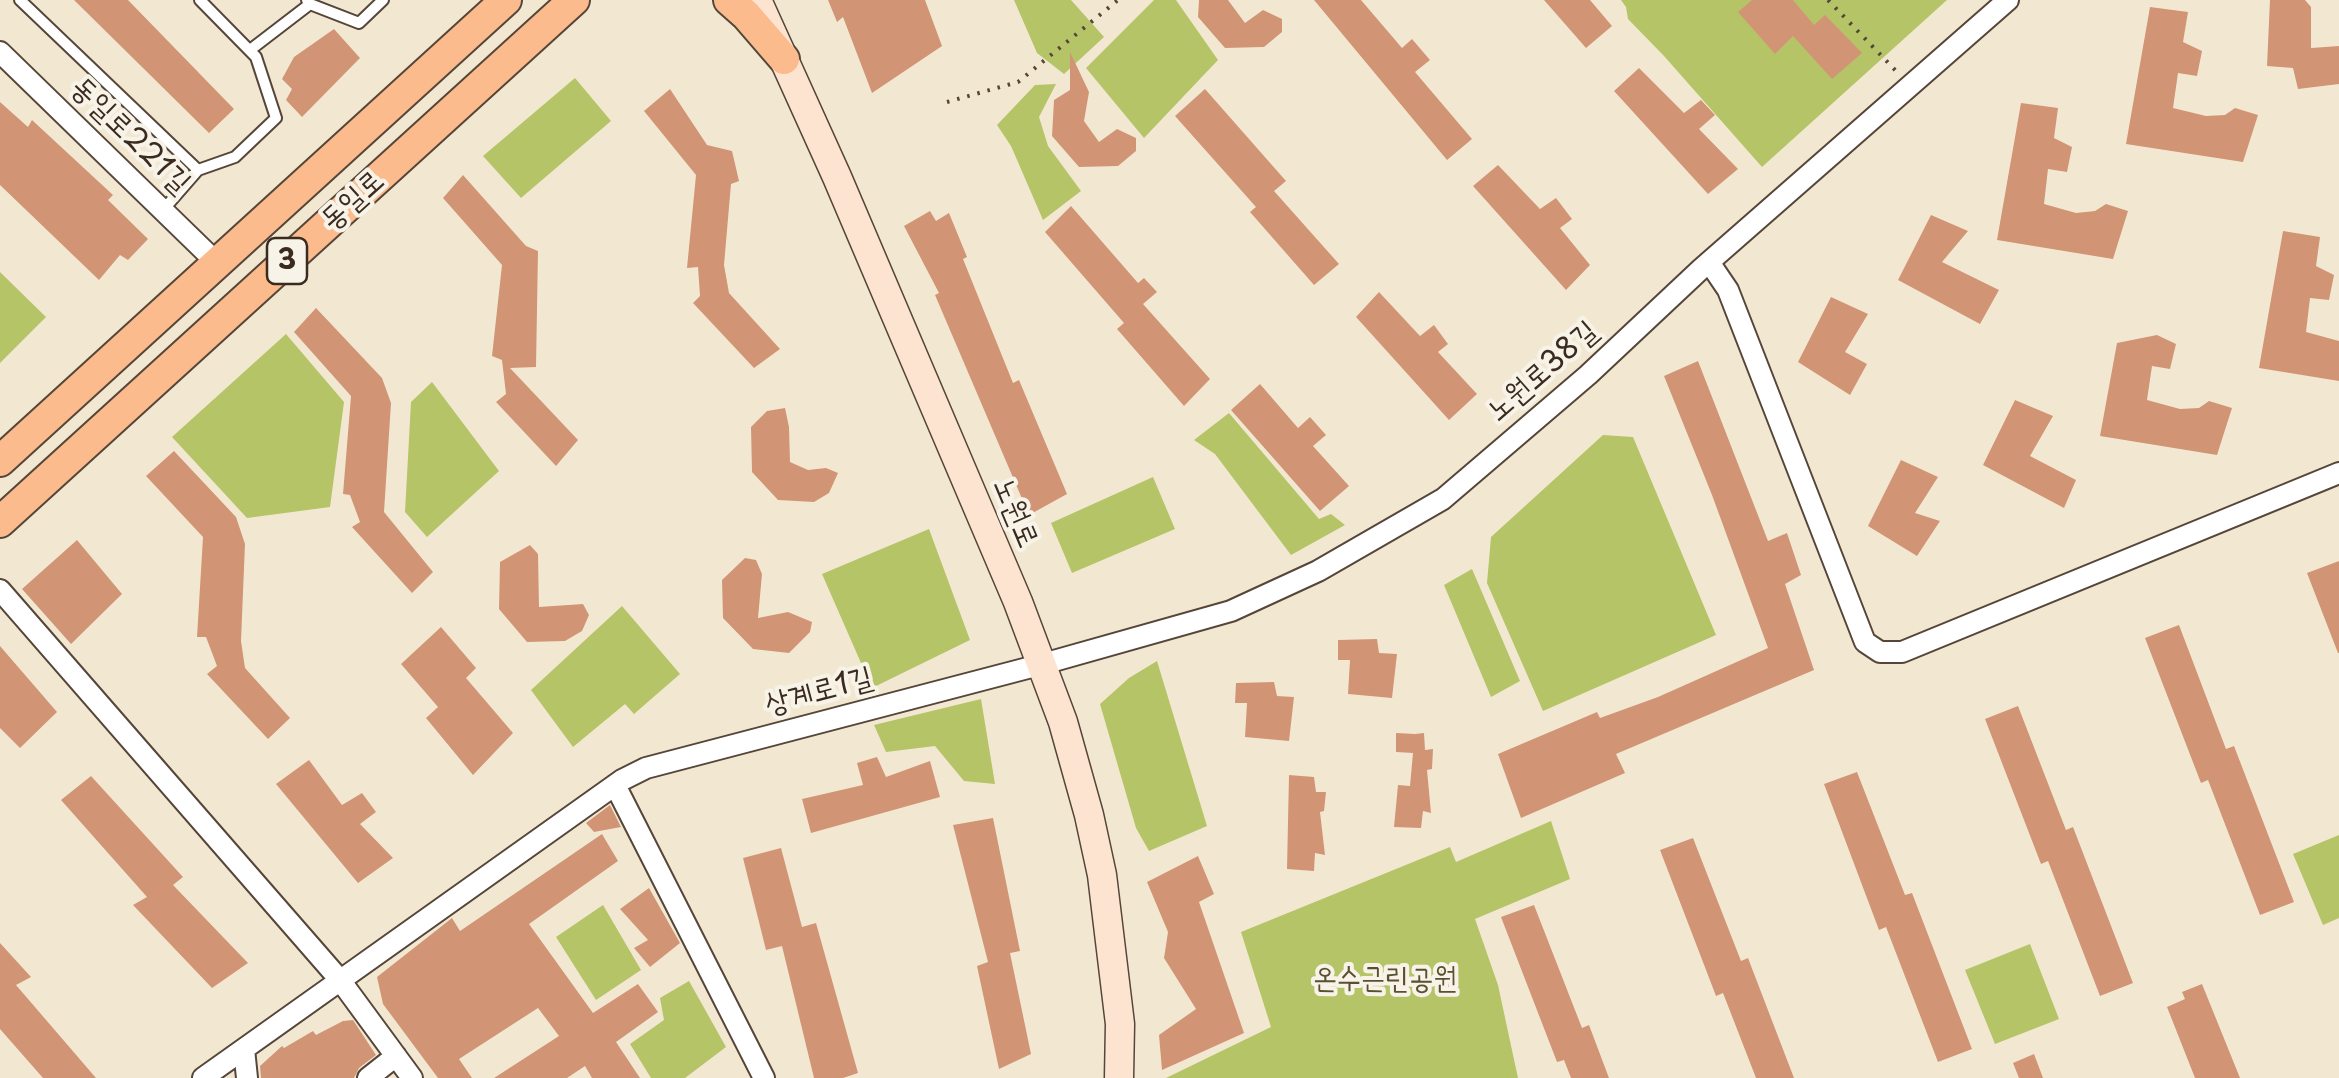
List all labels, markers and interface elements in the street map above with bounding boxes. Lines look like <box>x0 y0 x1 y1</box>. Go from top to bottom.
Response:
street label: 동일로221길 <box>63 70 197 202</box>
street label: 동일로 <box>314 163 392 239</box>
road number: 3 <box>267 238 307 284</box>
street label: 노원로38길 <box>1480 314 1606 430</box>
street label: 노원로 <box>984 473 1046 553</box>
street label: 상계로1길 <box>761 660 877 724</box>
park label: 온수근린공원 <box>1313 962 1457 998</box>

